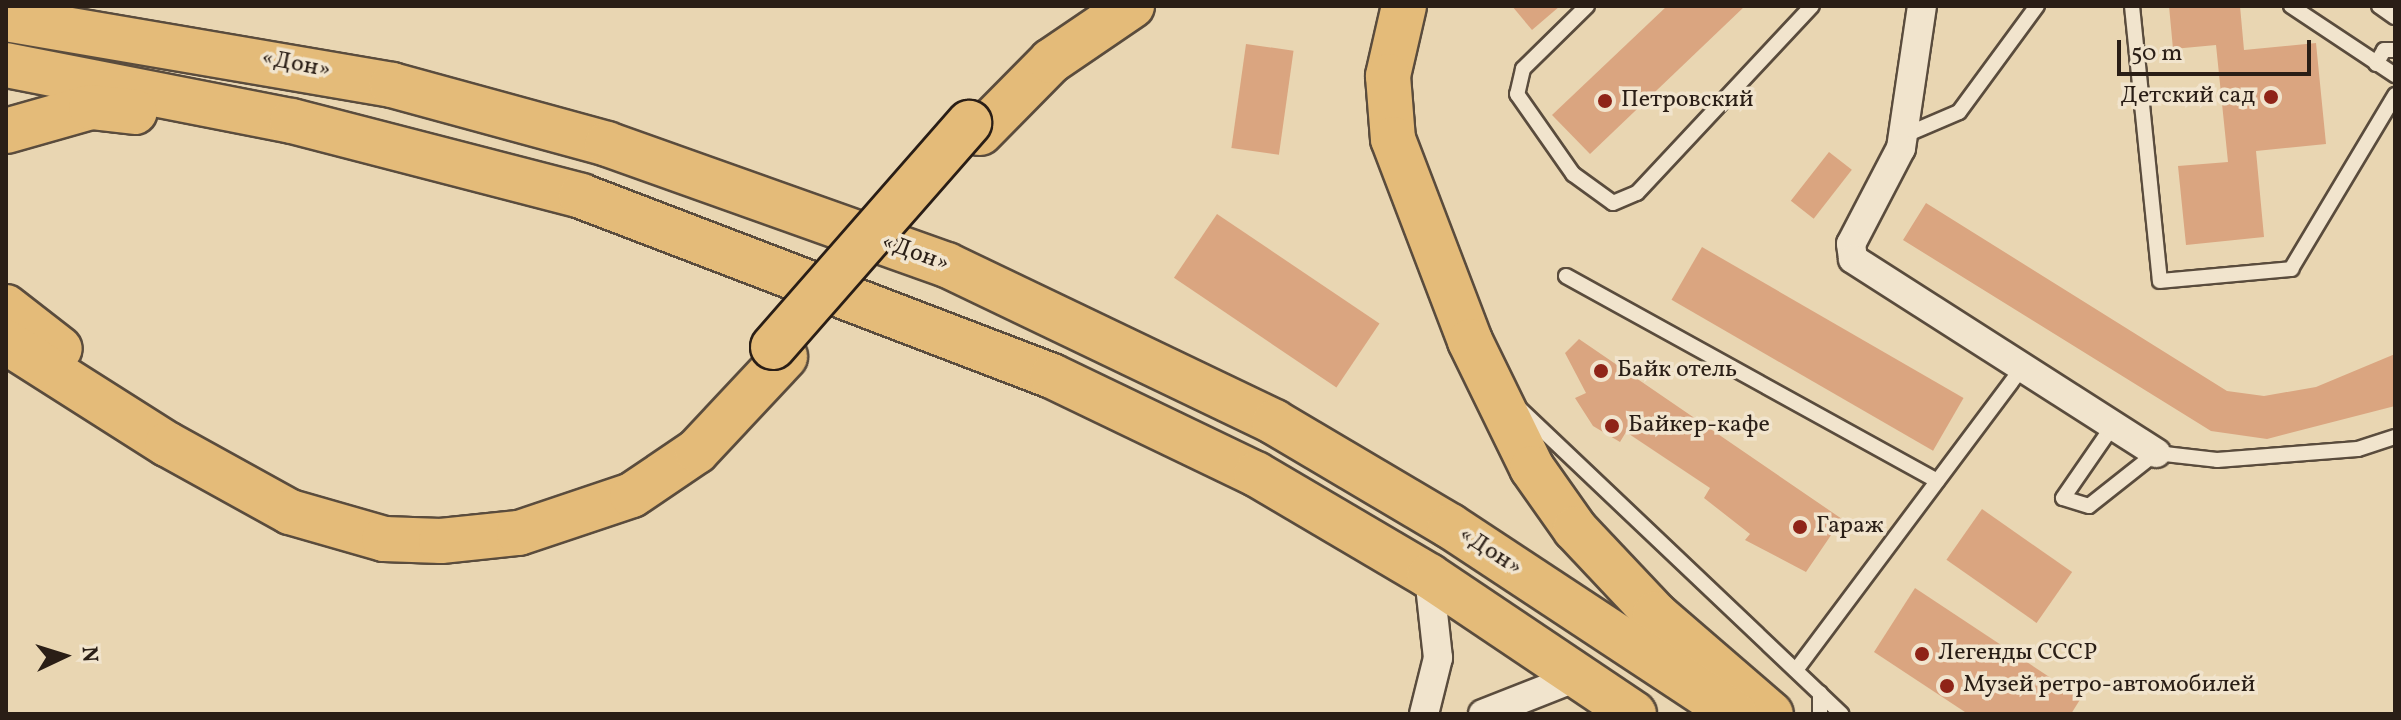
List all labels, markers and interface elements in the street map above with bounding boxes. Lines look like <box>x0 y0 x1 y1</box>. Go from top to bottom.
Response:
scale bar <box>2121 24 2315 74</box>
text: 50 m <box>2131 37 2183 71</box>
street label: «Дон» <box>259 44 333 86</box>
place label: Детский сад <box>2121 83 2255 111</box>
place label: Петровский <box>1621 87 1754 115</box>
marker: Детский сад <box>2262 88 2280 106</box>
marker: Петровский <box>1596 92 1614 110</box>
street label: «Дон» <box>877 229 953 279</box>
place label: Байк отель <box>1617 357 1737 385</box>
marker: Байк отель <box>1592 362 1610 380</box>
place label: Байкер-кафе <box>1628 412 1770 440</box>
marker: Байкер-кафе <box>1603 417 1621 435</box>
place label: Гараж <box>1816 513 1884 541</box>
marker: Гараж <box>1791 518 1809 536</box>
street label: «Дон» <box>1453 521 1527 583</box>
north arrow <box>24 616 104 696</box>
place label: Легенды СССР <box>1938 640 2097 668</box>
text: N <box>72 645 104 663</box>
marker: Легенды СССР <box>1913 645 1931 663</box>
place label: Музей ретро-автомобилей <box>1963 672 2255 700</box>
marker: Музей ретро-автомобилей <box>1938 677 1956 695</box>

